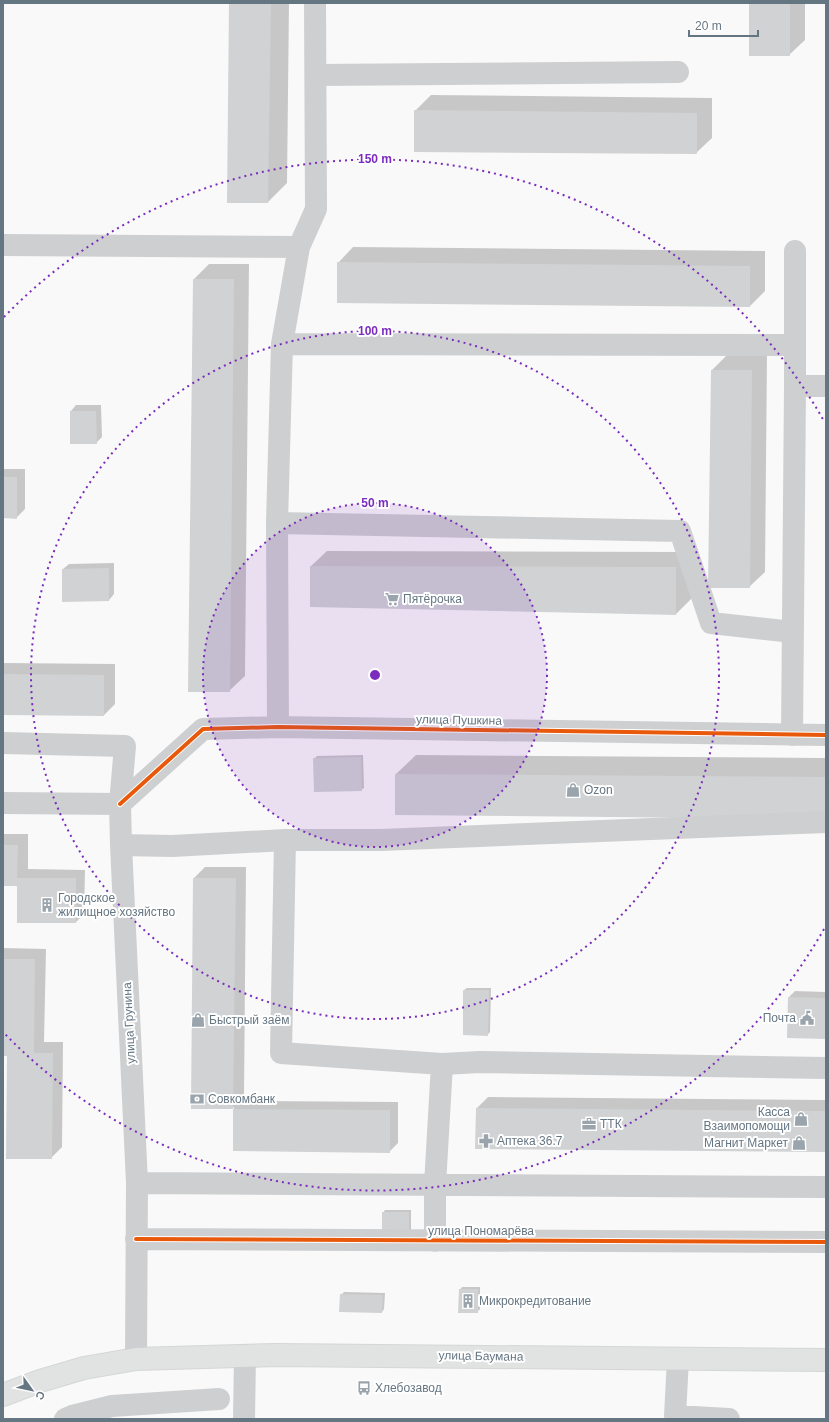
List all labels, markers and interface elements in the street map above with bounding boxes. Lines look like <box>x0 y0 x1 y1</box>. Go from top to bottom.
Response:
scale bar <box>689 12 758 38</box>
text: 20 m <box>695 19 722 33</box>
text: 150 m <box>358 152 392 166</box>
text: 100 m <box>358 324 392 338</box>
text: 50 m <box>361 496 389 510</box>
supermarket icon: Пятёрочка <box>384 591 400 607</box>
place label: Пятёрочка <box>403 592 462 606</box>
centre of rings <box>368 668 382 682</box>
street label: улица Пушкина <box>416 712 502 728</box>
shop icon: Ozon <box>565 782 581 798</box>
place label: Ozon <box>584 783 613 797</box>
place label: Городское жилищное хозяйство <box>58 891 175 919</box>
building icon: Городское жилищное хозяйство <box>39 897 55 913</box>
street label: улица Грунина <box>120 982 138 1064</box>
public building icon: Почта <box>799 1010 815 1026</box>
place label: Почта <box>763 1011 796 1025</box>
shop icon: Быстрый заём <box>190 1012 206 1028</box>
place label: Быстрый заём <box>209 1013 289 1027</box>
bank icon: Совкомбанк <box>189 1091 205 1107</box>
place label: Совкомбанк <box>208 1092 276 1106</box>
place label: Касса Взаимопомощи <box>704 1105 790 1133</box>
shop icon: Касса Взаимопомощи <box>793 1111 809 1127</box>
office icon: ТТК <box>581 1116 597 1132</box>
place label: ТТК <box>600 1117 622 1131</box>
pharmacy icon: Аптека 36.7 <box>478 1133 494 1149</box>
place label: Аптека 36.7 <box>497 1134 563 1148</box>
shop icon: Магнит Маркет <box>791 1135 807 1151</box>
place label: Магнит Маркет <box>704 1136 788 1150</box>
street label: улица Пономарёва <box>428 1224 534 1238</box>
building icon: Микрокредитование <box>460 1293 476 1309</box>
place label: Микрокредитование <box>479 1294 592 1308</box>
street label: улица Баумана <box>438 1348 524 1364</box>
north arrow <box>12 1370 52 1410</box>
bus stop icon: Хлебозавод <box>356 1380 372 1396</box>
place label: Хлебозавод <box>375 1381 442 1395</box>
text: С <box>33 1389 48 1402</box>

